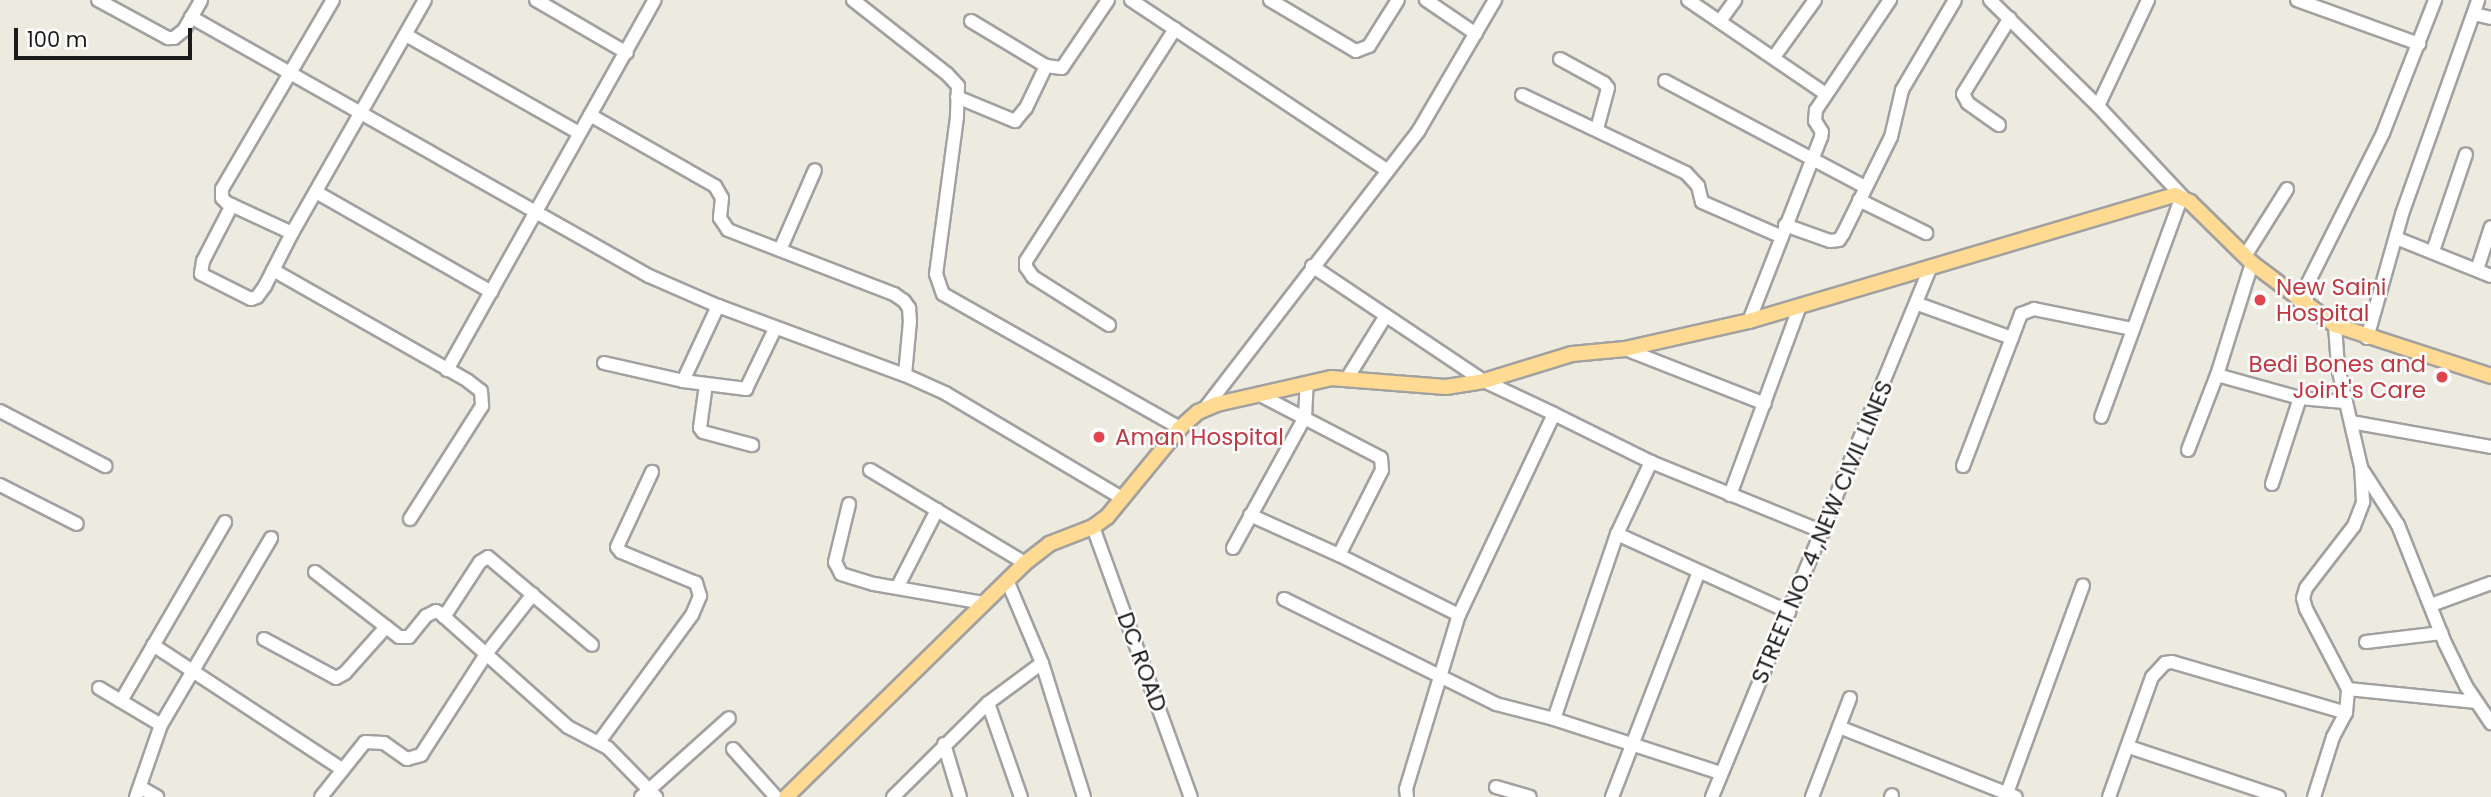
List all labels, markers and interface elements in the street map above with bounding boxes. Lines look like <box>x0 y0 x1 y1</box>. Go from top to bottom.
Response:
scale bar <box>18 14 196 58</box>
text: 100 m <box>27 25 87 54</box>
place label: New Saini Hospital <box>2276 273 2387 327</box>
marker: New Saini Hospital <box>2250 290 2270 310</box>
place label: Bedi Bones and Joint's Care <box>2249 350 2426 404</box>
marker: Bedi Bones and Joint's Care <box>2432 367 2452 387</box>
street label: STREET NO. 4 ,NEW CIVIL LINES <box>1745 376 1899 688</box>
place label: Aman Hospital <box>1115 423 1284 451</box>
marker: Aman Hospital <box>1089 427 1109 447</box>
street label: DC ROAD <box>1111 608 1173 716</box>

